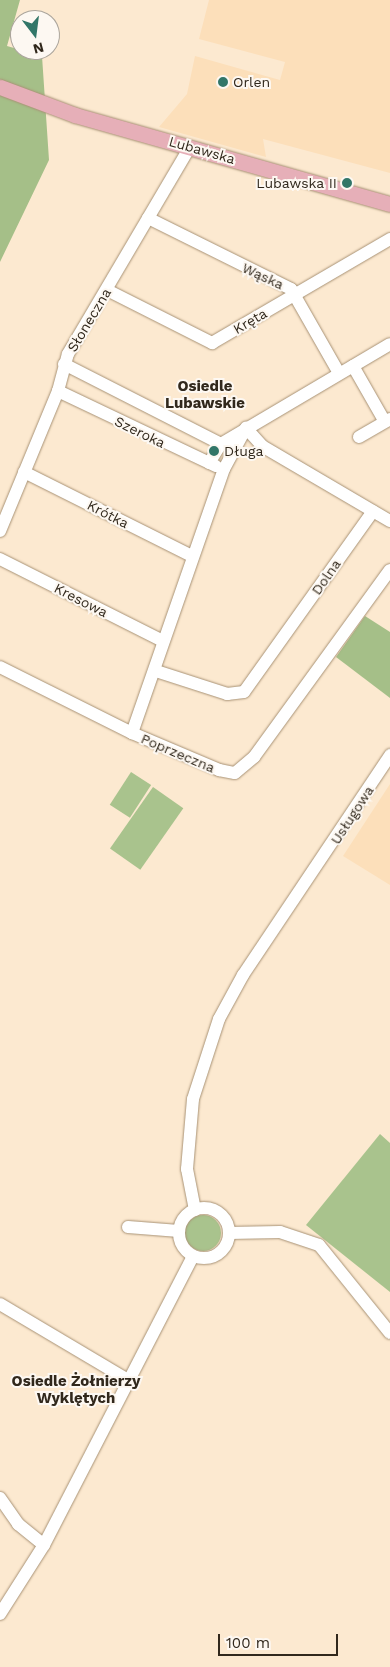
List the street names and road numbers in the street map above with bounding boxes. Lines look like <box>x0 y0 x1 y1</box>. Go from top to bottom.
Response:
street label: Lubawska <box>167 133 237 167</box>
street label: Wąska <box>240 259 286 293</box>
street label: Słoneczna <box>63 285 115 355</box>
street label: Kręta <box>230 305 270 337</box>
street label: Szeroka <box>112 413 168 451</box>
street label: Krótka <box>84 496 132 532</box>
street label: Dolna <box>308 556 344 598</box>
street label: Kresowa <box>51 579 111 621</box>
street label: Poprzeczna <box>139 730 217 776</box>
street label: Usługowa <box>327 783 377 847</box>

